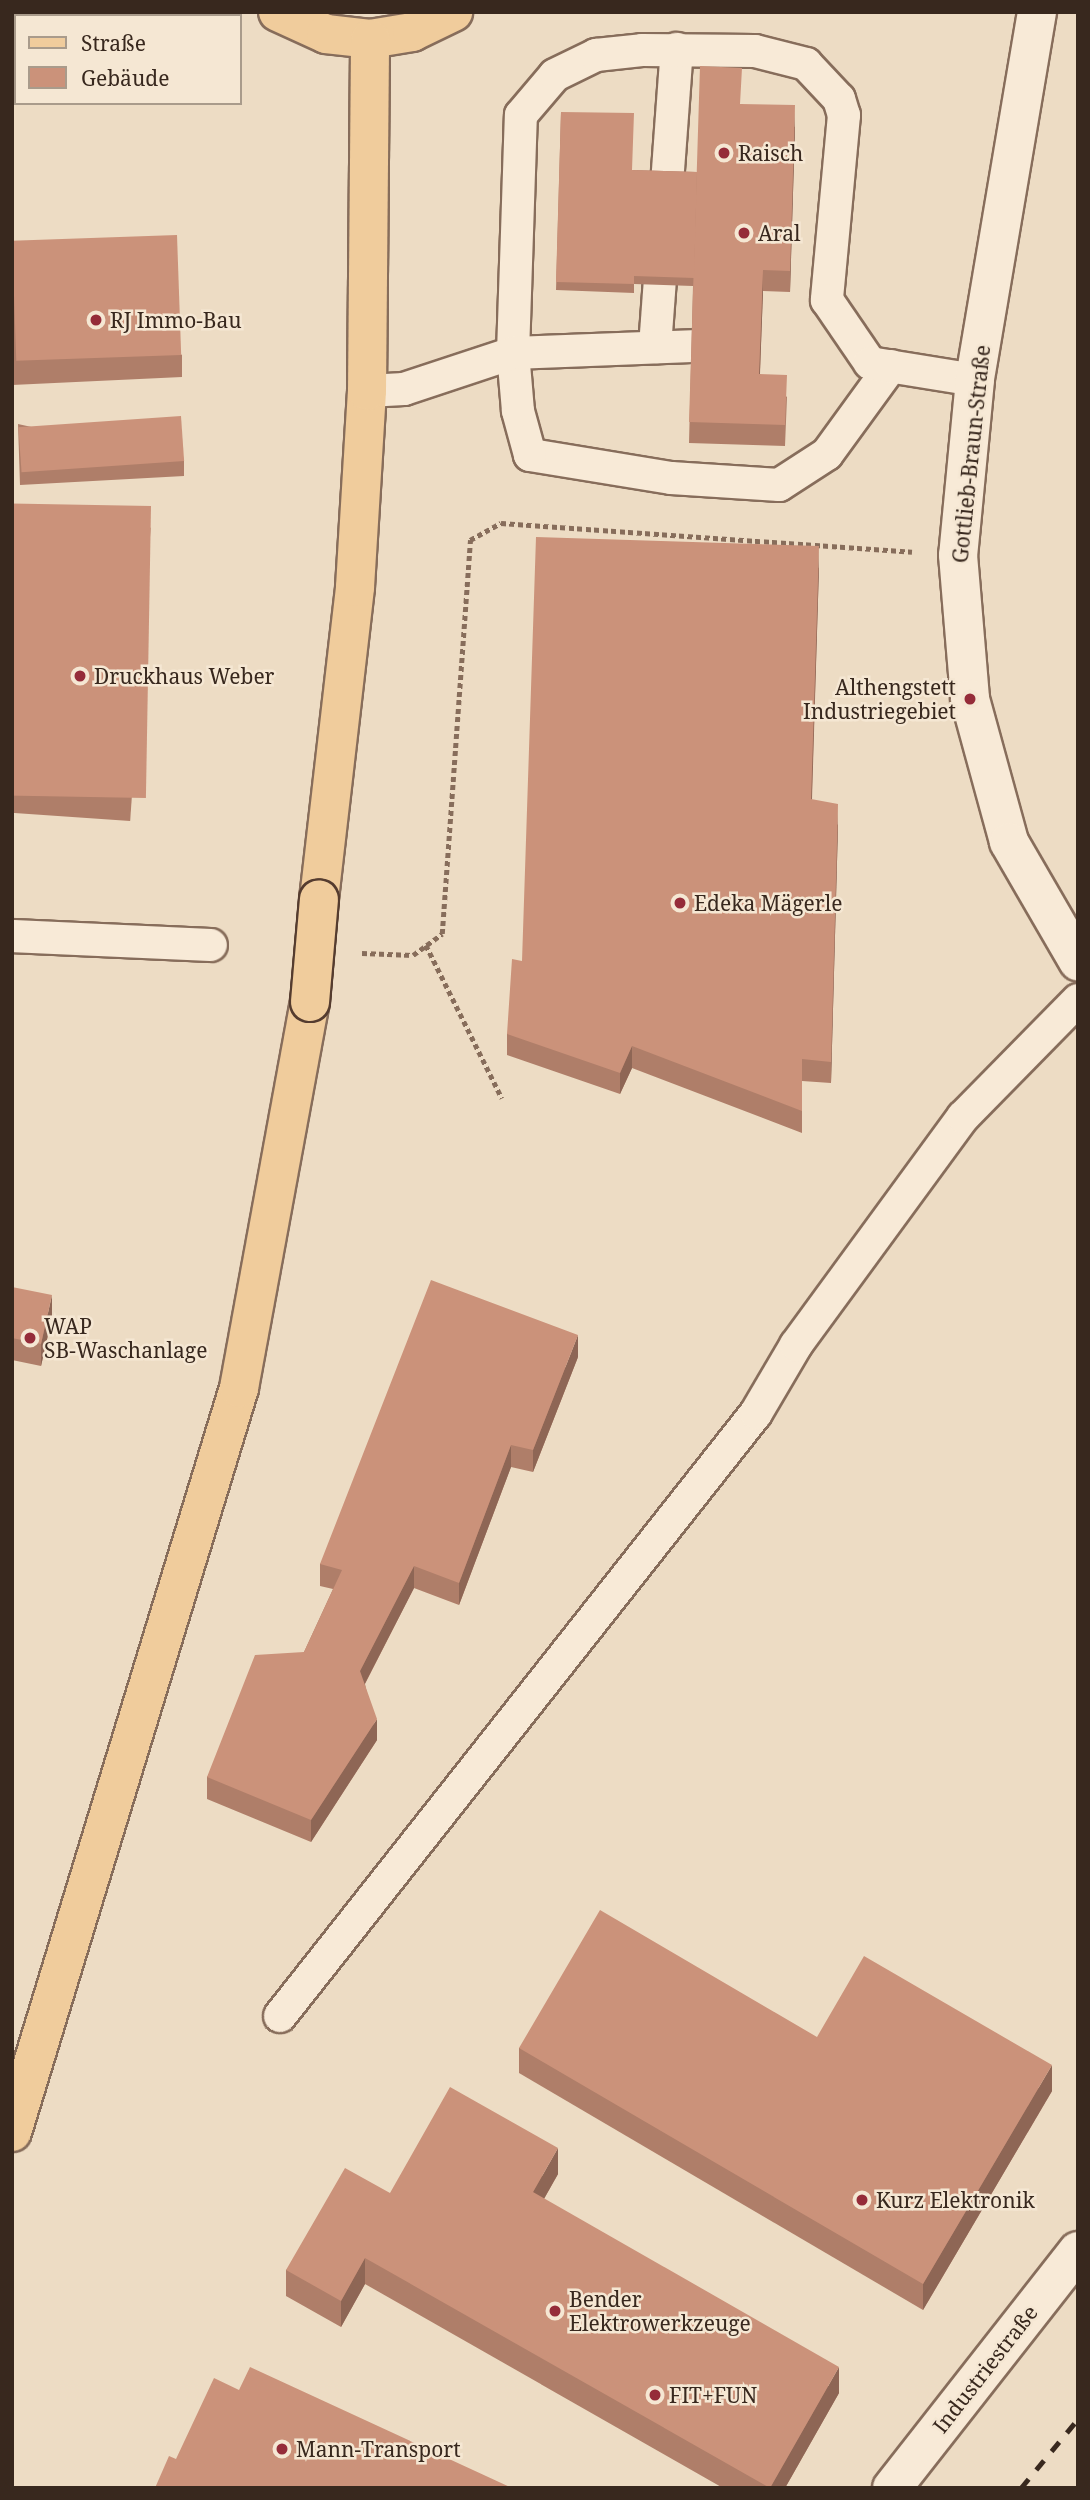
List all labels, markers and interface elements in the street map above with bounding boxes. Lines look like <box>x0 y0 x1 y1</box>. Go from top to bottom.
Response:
legend <box>14 14 242 105</box>
text: Straße <box>81 29 146 57</box>
text: Gebäude <box>81 64 169 92</box>
place label: Raisch <box>738 140 803 166</box>
marker: Raisch <box>716 145 732 161</box>
place label: Aral <box>758 220 801 246</box>
marker: Aral <box>736 225 752 241</box>
place label: RJ Immo-Bau <box>110 307 242 333</box>
marker: RJ Immo-Bau <box>88 312 104 328</box>
street label: Gottlieb-Braun-Straße <box>947 344 995 564</box>
place label: Druckhaus Weber <box>94 663 275 689</box>
marker: Druckhaus Weber <box>72 668 88 684</box>
place label: Althengstett Industriegebiet <box>803 674 956 724</box>
marker: Althengstett Industriegebiet <box>962 691 978 707</box>
place label: Edeka Mägerle <box>694 890 842 916</box>
marker: Edeka Mägerle <box>672 895 688 911</box>
place label: WAP SB-Waschanlage <box>44 1313 207 1363</box>
marker: WAP SB-Waschanlage <box>22 1330 38 1346</box>
place label: Kurz Elektronik <box>876 2187 1035 2213</box>
marker: Kurz Elektronik <box>854 2192 870 2208</box>
place label: Bender Elektrowerkzeuge <box>569 2286 751 2336</box>
street label: Industriestraße <box>927 2300 1043 2438</box>
marker: Bender Elektrowerkzeuge <box>547 2303 563 2319</box>
place label: FIT+FUN <box>669 2382 757 2408</box>
marker: FIT+FUN <box>647 2387 663 2403</box>
place label: Mann-Transport <box>296 2436 461 2462</box>
marker: Mann-Transport <box>274 2441 290 2457</box>

